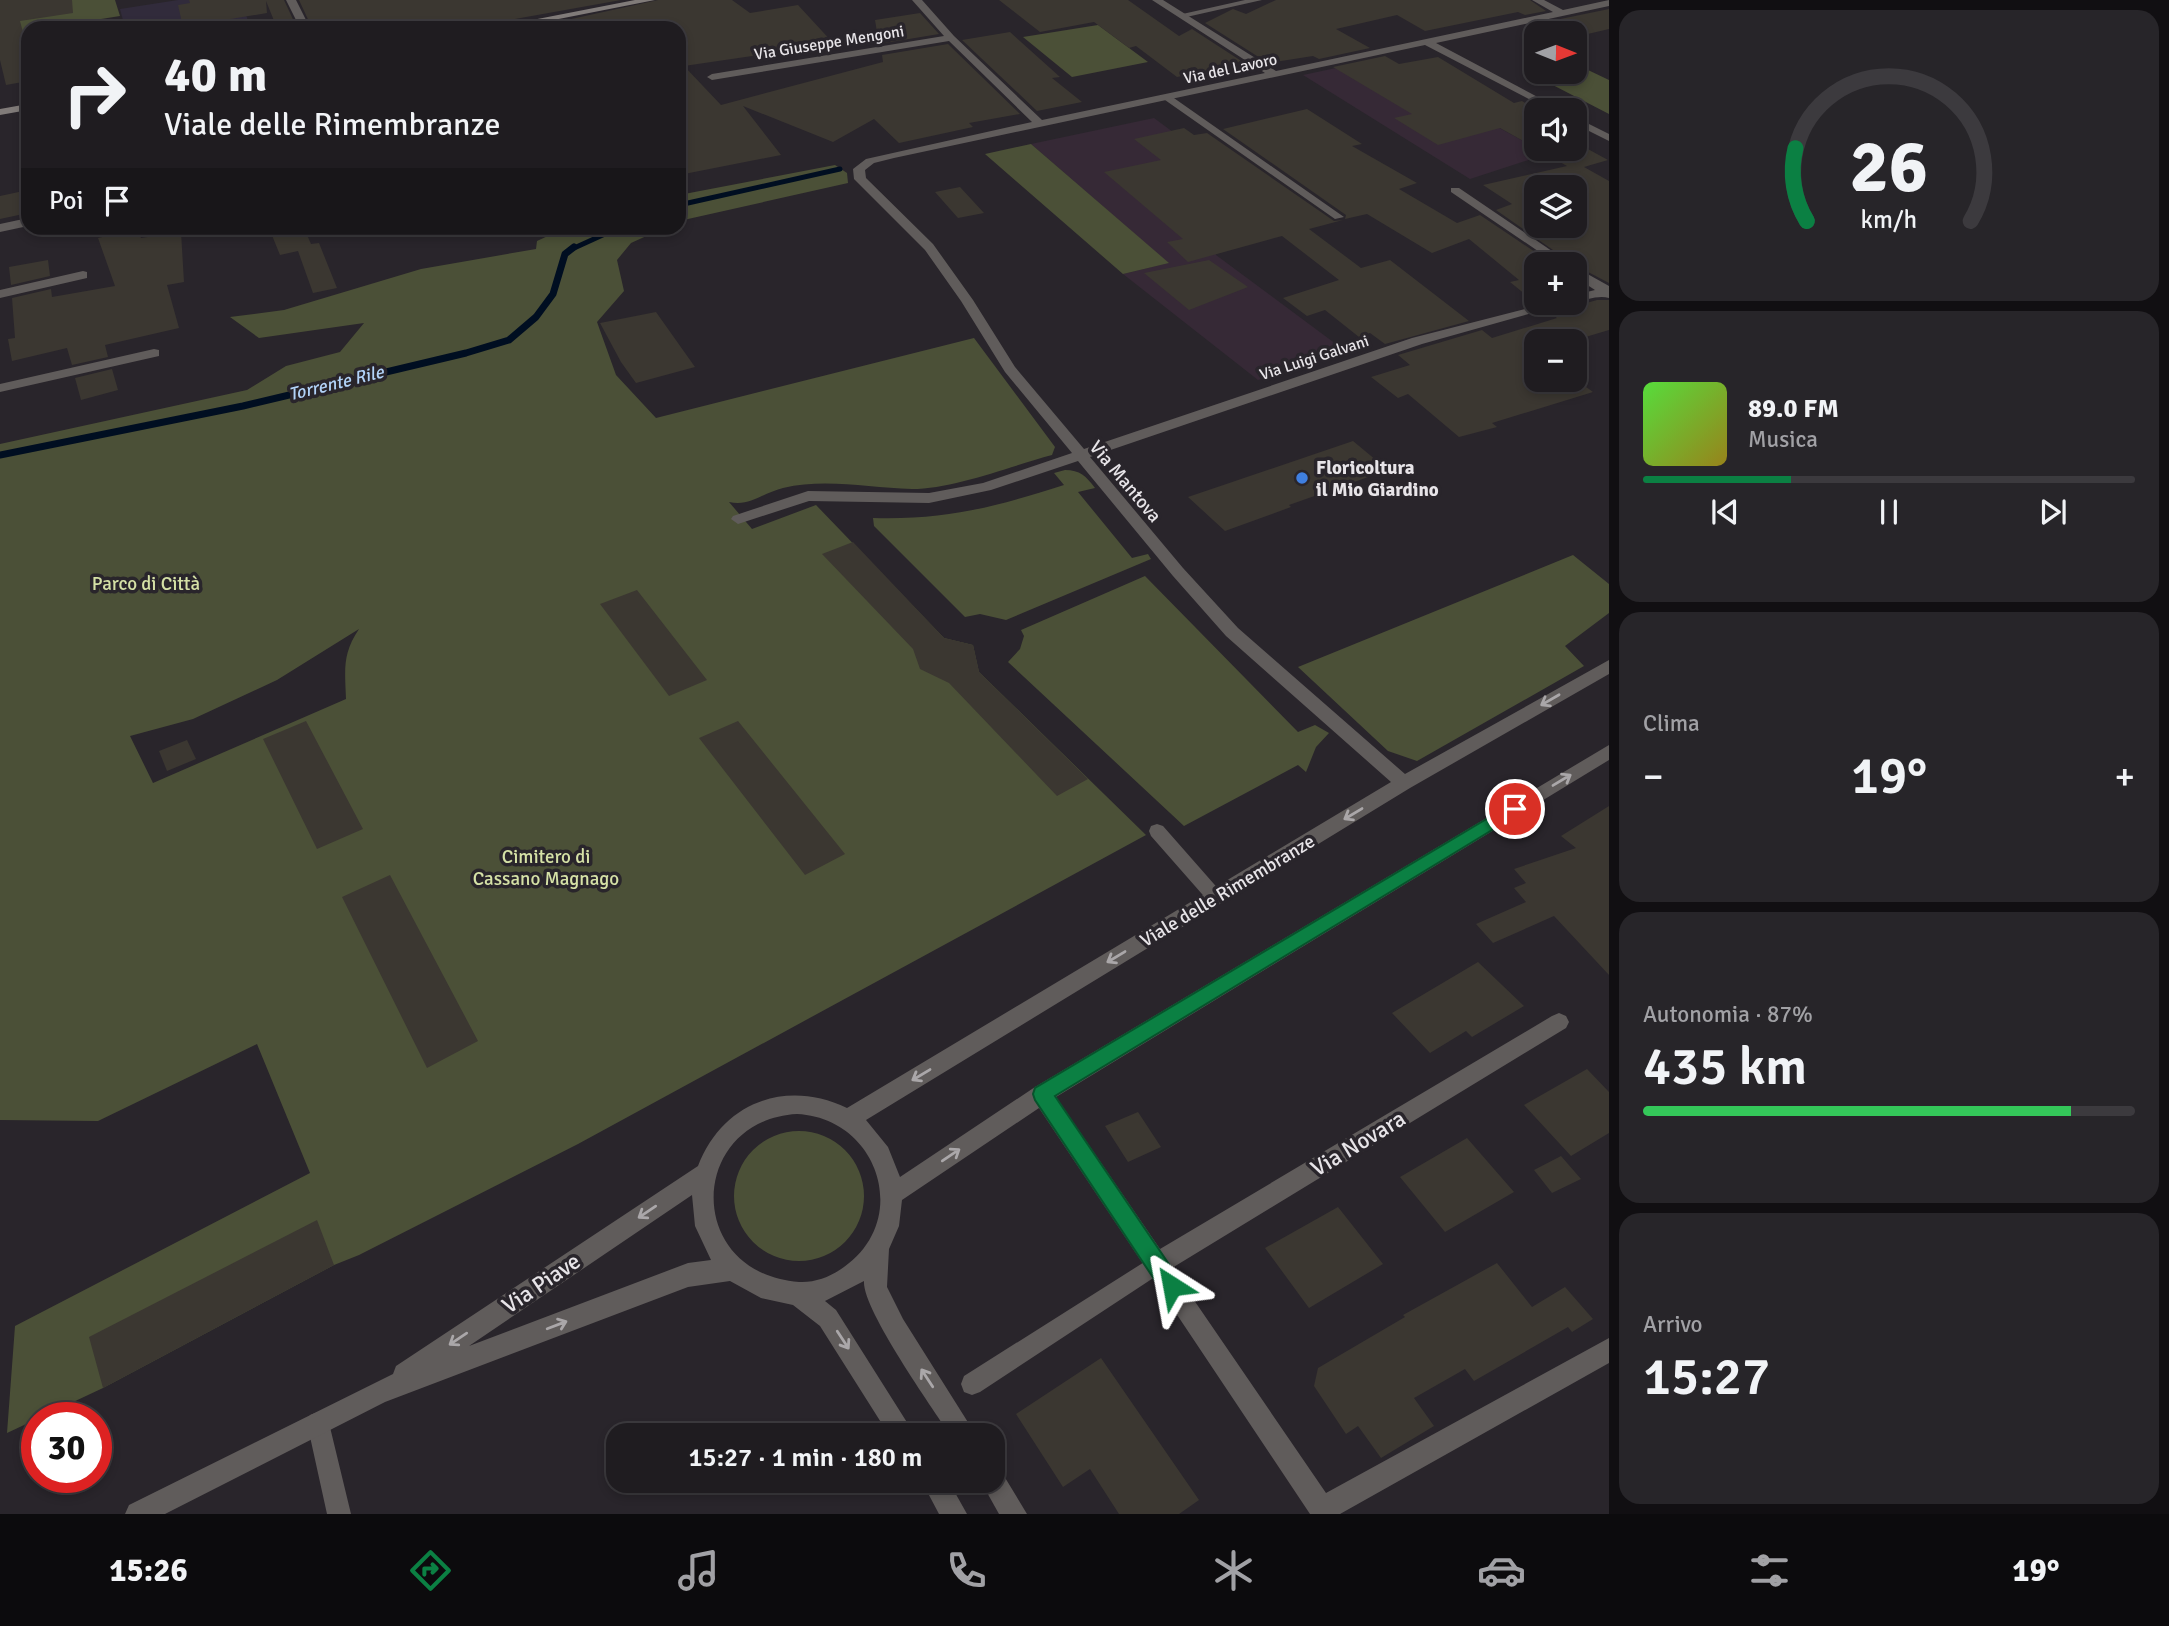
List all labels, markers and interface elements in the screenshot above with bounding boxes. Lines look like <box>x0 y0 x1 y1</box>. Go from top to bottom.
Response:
street label: Via Giuseppe Mengoni <box>753 21 906 65</box>
north arrow <box>1524 21 1587 84</box>
map controls <box>1524 21 1587 392</box>
text: 40 m <box>164 45 267 105</box>
icon: right <box>49 49 140 140</box>
street label: Via del Lavoro <box>1182 49 1279 89</box>
button: sound <box>1524 98 1587 161</box>
text: Viale delle Rimembranze <box>164 105 500 144</box>
text: 26 <box>1850 124 1928 213</box>
button: layers <box>1524 175 1587 238</box>
icon: arrive <box>98 182 136 220</box>
text: Poi <box>49 185 84 217</box>
text: km/h <box>1861 204 1917 235</box>
button: + <box>1524 252 1587 315</box>
button: − <box>1524 329 1587 392</box>
street label: Via Luigi Galvani <box>1257 331 1372 385</box>
water label: Torrente Rile <box>286 360 387 405</box>
text: 89.0 FM <box>1748 393 1839 425</box>
text: Musica <box>1748 425 1818 454</box>
street label: Via Mantova <box>1084 436 1166 528</box>
place label: Floricoltura il Mio Giardino <box>1316 456 1439 502</box>
marker: Floricoltura il Mio Giardino <box>1294 470 1310 486</box>
icon: previous <box>1706 493 1744 531</box>
icon: pause <box>1870 493 1908 531</box>
icon: next <box>2034 493 2072 531</box>
park label: Parco di Città <box>92 572 200 596</box>
one-way arrow <box>1540 693 1560 707</box>
text: Clima <box>1643 709 1700 738</box>
text: 19° <box>1851 744 1927 808</box>
text: − <box>1643 753 1664 800</box>
text: + <box>2114 753 2135 800</box>
one-way arrow <box>1552 773 1572 787</box>
pin <box>1485 779 1545 839</box>
icon: arrive <box>1496 790 1534 828</box>
one-way arrow <box>1343 807 1363 821</box>
street label: Viale delle Rimembranze <box>1136 829 1319 953</box>
park label: Cimitero di Cassano Magnago <box>473 845 619 891</box>
one-way arrow <box>1107 950 1127 964</box>
text: Autonomia · 87% <box>1643 1000 1813 1029</box>
text: 435 km <box>1643 1035 1807 1099</box>
one-way arrow <box>912 1068 932 1082</box>
street label: Via Novara <box>1306 1104 1411 1183</box>
one-way arrow <box>941 1148 960 1162</box>
one-way arrow <box>638 1205 657 1219</box>
street label: Via Piave <box>497 1247 586 1320</box>
position arrow <box>1135 1249 1209 1323</box>
text: Arrivo <box>1643 1310 1703 1339</box>
one-way arrow <box>546 1317 568 1330</box>
one-way arrow <box>836 1330 850 1350</box>
one-way arrow <box>449 1332 469 1346</box>
text: 15:27 <box>1643 1345 1770 1409</box>
one-way arrow <box>920 1368 934 1388</box>
speed limit sign: 30 <box>21 1402 112 1493</box>
text: 15:27 · 1 min · 180 m <box>689 1442 922 1474</box>
icon: directions <box>406 1546 455 1595</box>
icon: music <box>674 1546 723 1595</box>
icon: phone <box>942 1546 991 1595</box>
icon: climate <box>1209 1546 1258 1595</box>
icon: car <box>1477 1546 1526 1595</box>
icon: filters <box>1745 1546 1794 1595</box>
text: 15:26 <box>109 1551 188 1590</box>
text: 19° <box>2012 1551 2060 1590</box>

